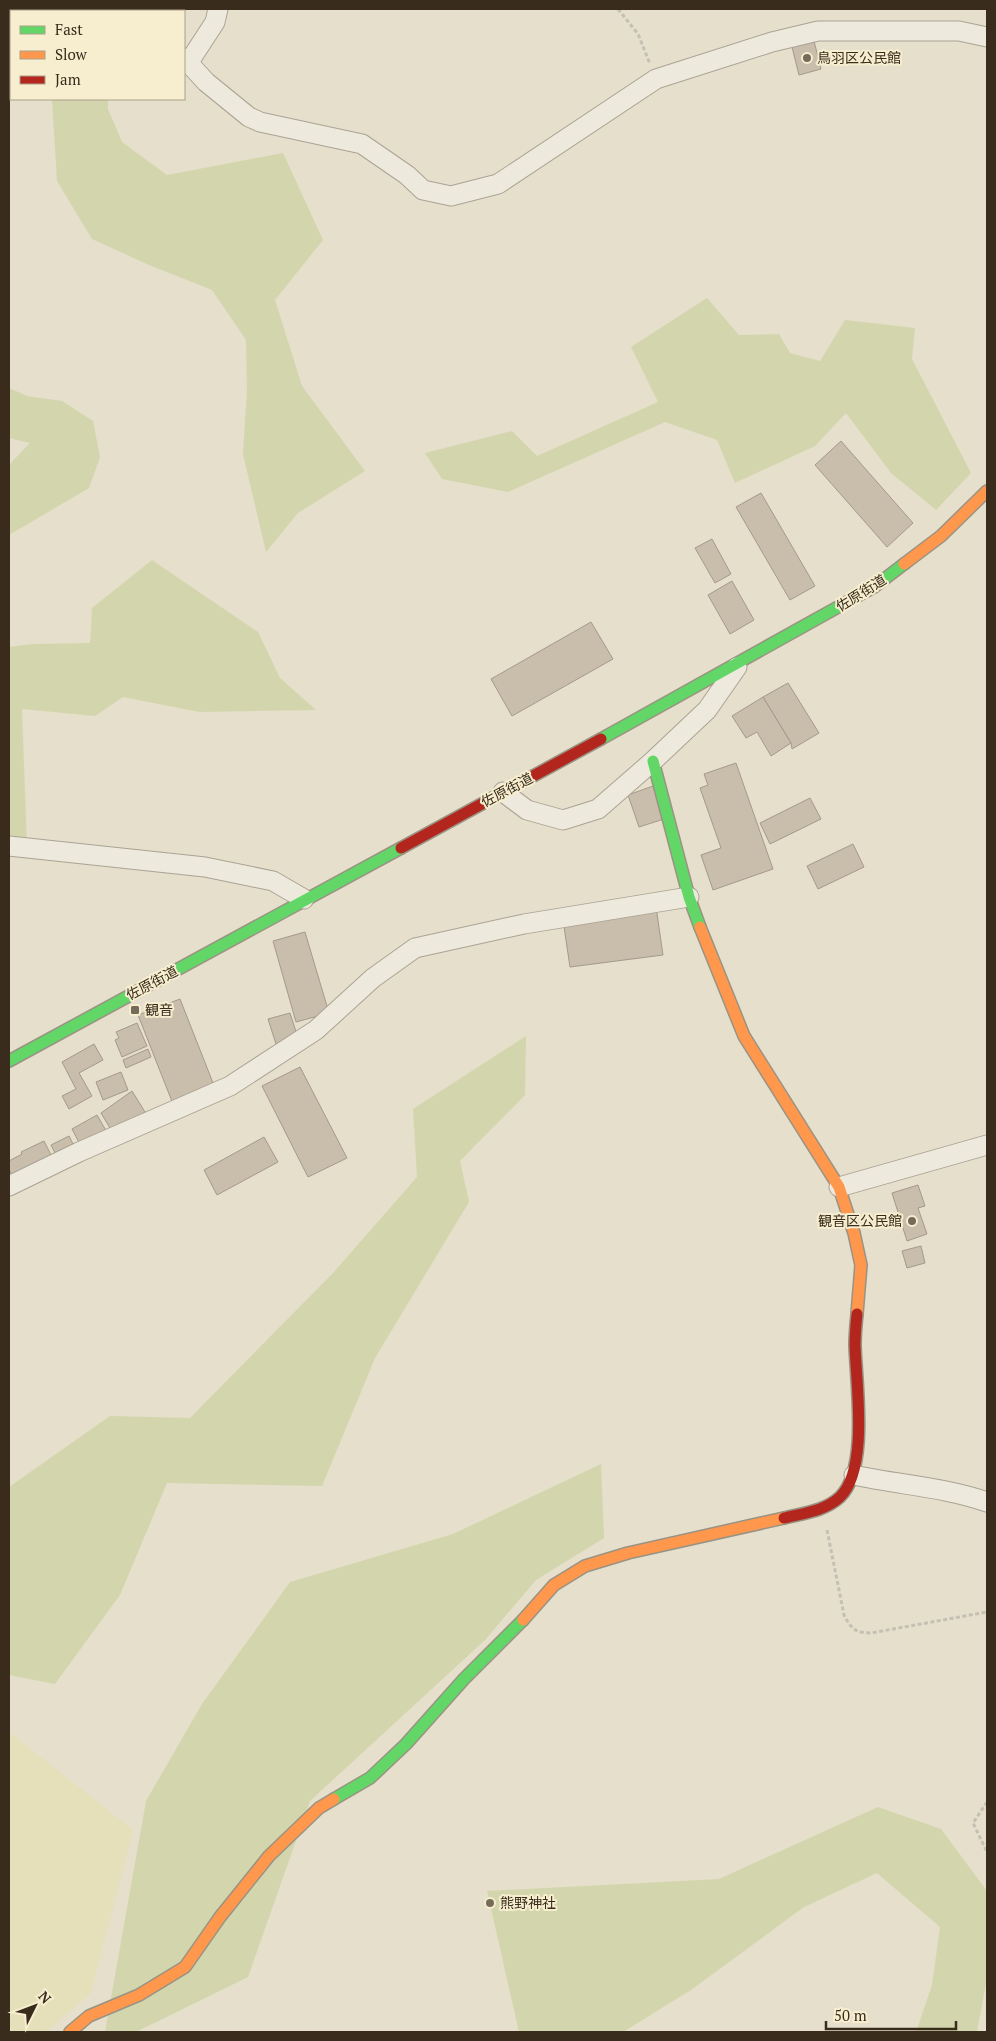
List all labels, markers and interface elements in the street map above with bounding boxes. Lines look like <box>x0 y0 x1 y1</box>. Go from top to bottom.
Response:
legend <box>10 10 185 100</box>
text: Fast <box>55 19 83 39</box>
text: Slow <box>55 44 88 64</box>
place label: 鳥羽区公民館 <box>817 48 901 67</box>
marker: 鳥羽区公民館 <box>801 52 813 64</box>
text: Jam <box>55 69 81 89</box>
street label: 佐原街道 <box>832 570 890 615</box>
street label: 佐原街道 <box>478 768 536 811</box>
street label: 佐原街道 <box>123 961 181 1004</box>
place label: 観音 <box>145 1000 173 1019</box>
marker: 観音 <box>129 1004 141 1016</box>
place label: 観音区公民館 <box>818 1211 902 1230</box>
marker: 観音区公民館 <box>906 1215 918 1227</box>
place label: 熊野神社 <box>500 1893 556 1912</box>
marker: 熊野神社 <box>484 1897 496 1909</box>
north arrow <box>10 1981 60 2031</box>
text: N <box>34 1987 56 2008</box>
scale bar <box>826 1998 956 2030</box>
text: 50 m <box>834 2005 867 2025</box>

